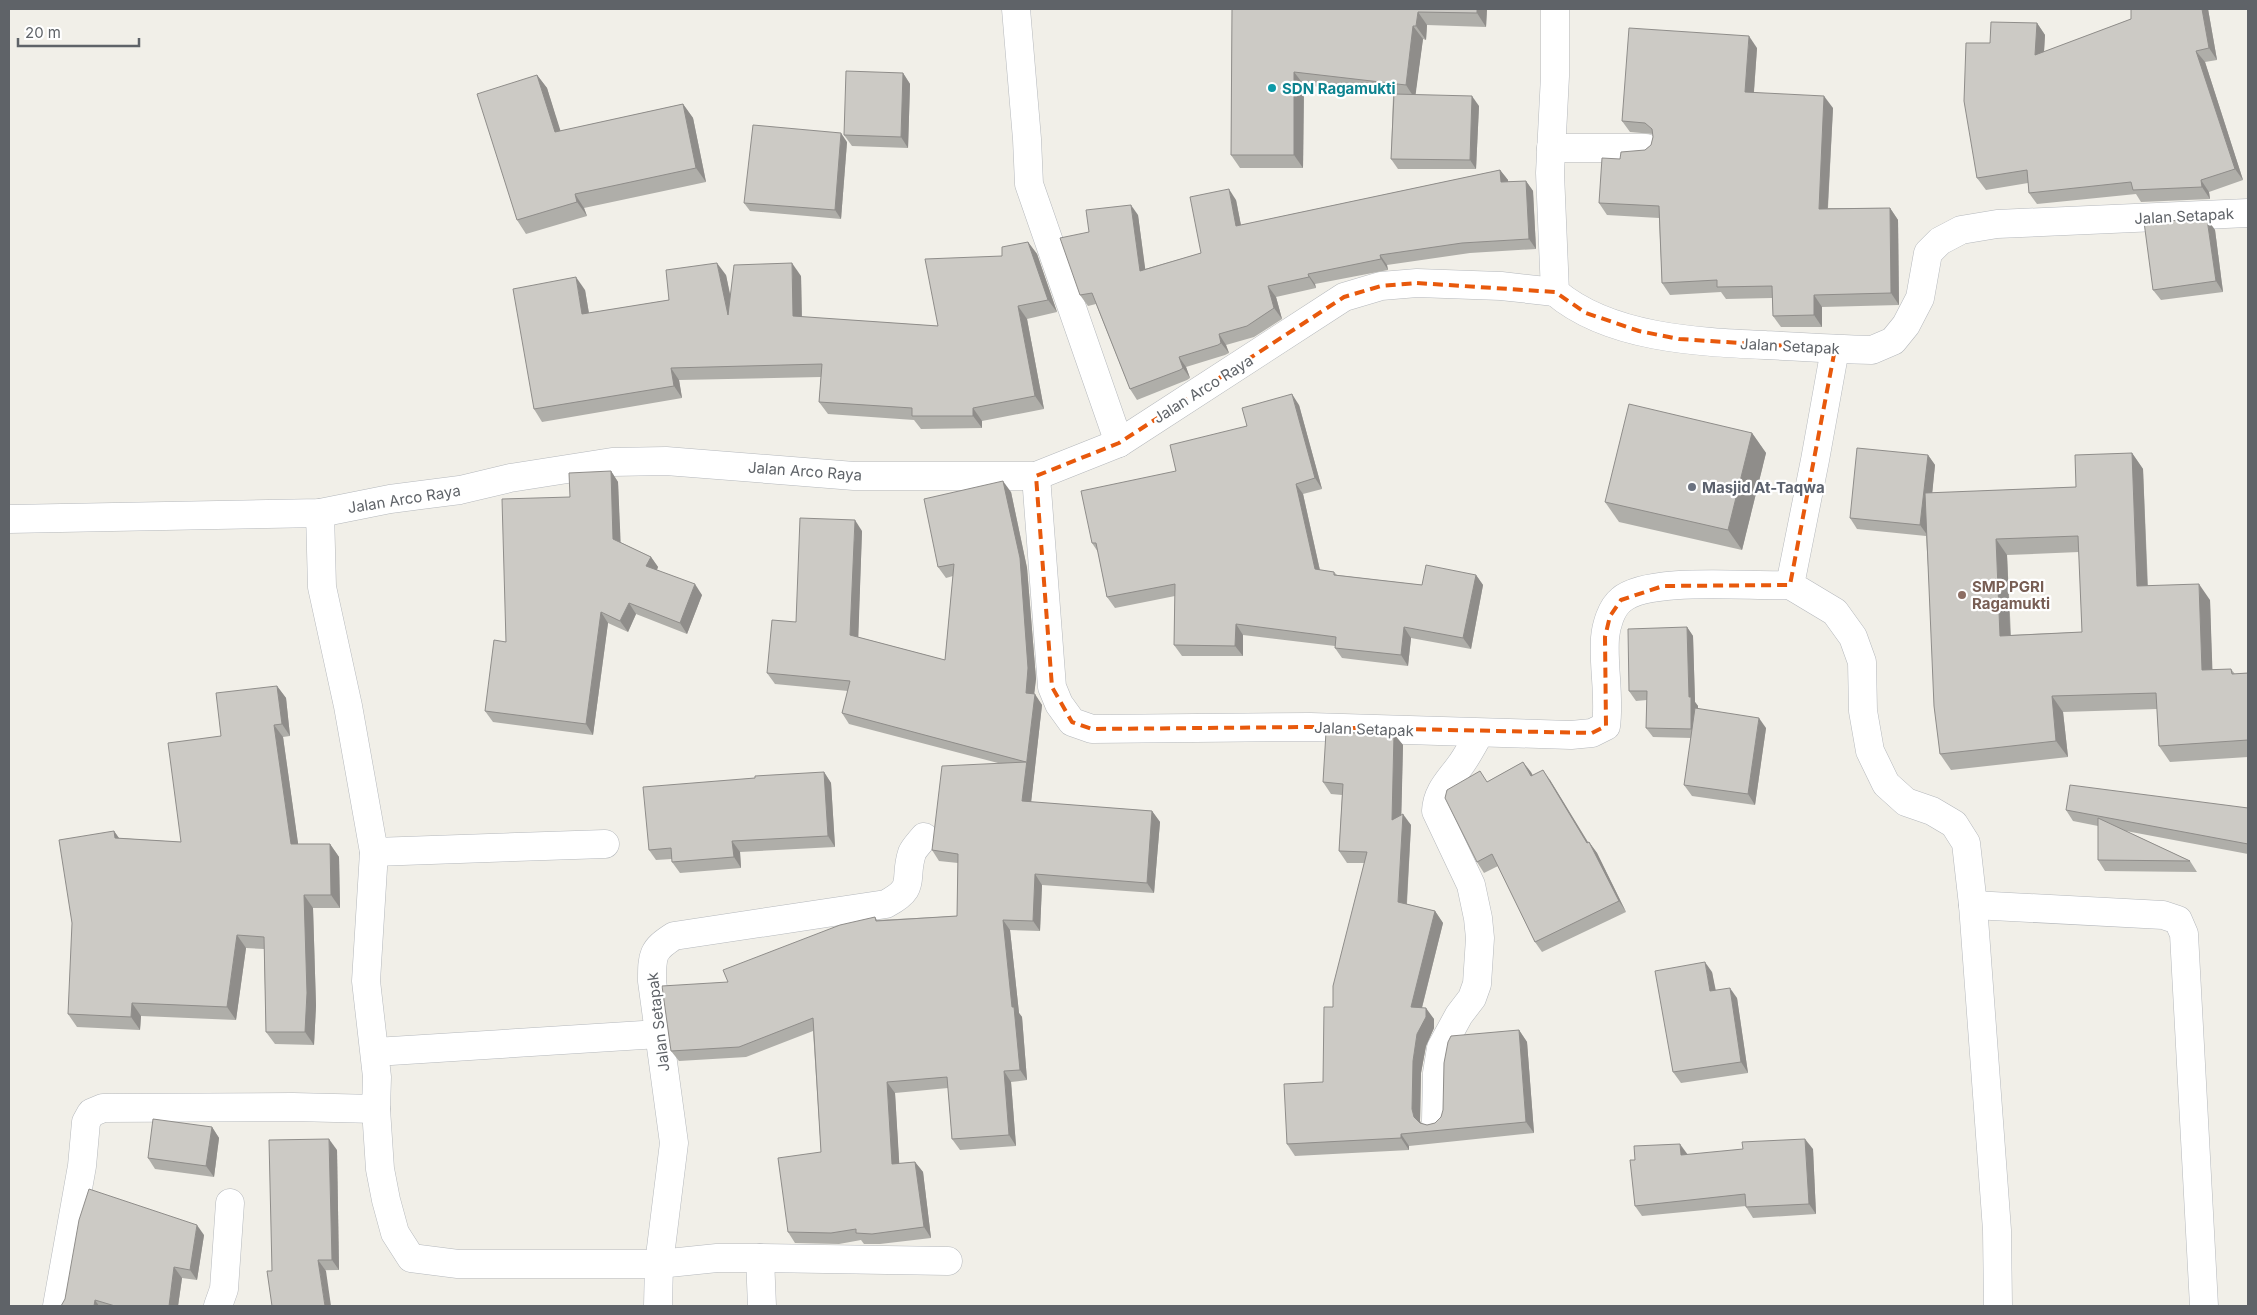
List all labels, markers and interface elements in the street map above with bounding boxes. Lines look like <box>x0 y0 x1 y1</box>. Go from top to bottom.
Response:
scale bar <box>18 15 139 47</box>
text: 20 m <box>25 23 61 42</box>
place label: SDN Ragamukti <box>1282 79 1396 98</box>
marker: SDN Ragamukti <box>1266 82 1278 94</box>
street label: Jalan Setapak <box>2134 204 2235 228</box>
street label: Jalan Setapak <box>1740 334 1841 358</box>
street label: Jalan Arco Raya <box>1150 351 1256 427</box>
street label: Jalan Arco Raya <box>747 458 863 484</box>
place label: Masjid At-Taqwa <box>1702 478 1825 497</box>
street label: Jalan Arco Raya <box>346 481 462 517</box>
marker: Masjid At-Taqwa <box>1686 481 1698 493</box>
place label: SMP PGRI Ragamukti <box>1972 577 2050 613</box>
marker: SMP PGRI Ragamukti <box>1956 589 1968 601</box>
street label: Jalan Setapak <box>1314 718 1415 740</box>
street label: Jalan Setapak <box>642 971 674 1073</box>

